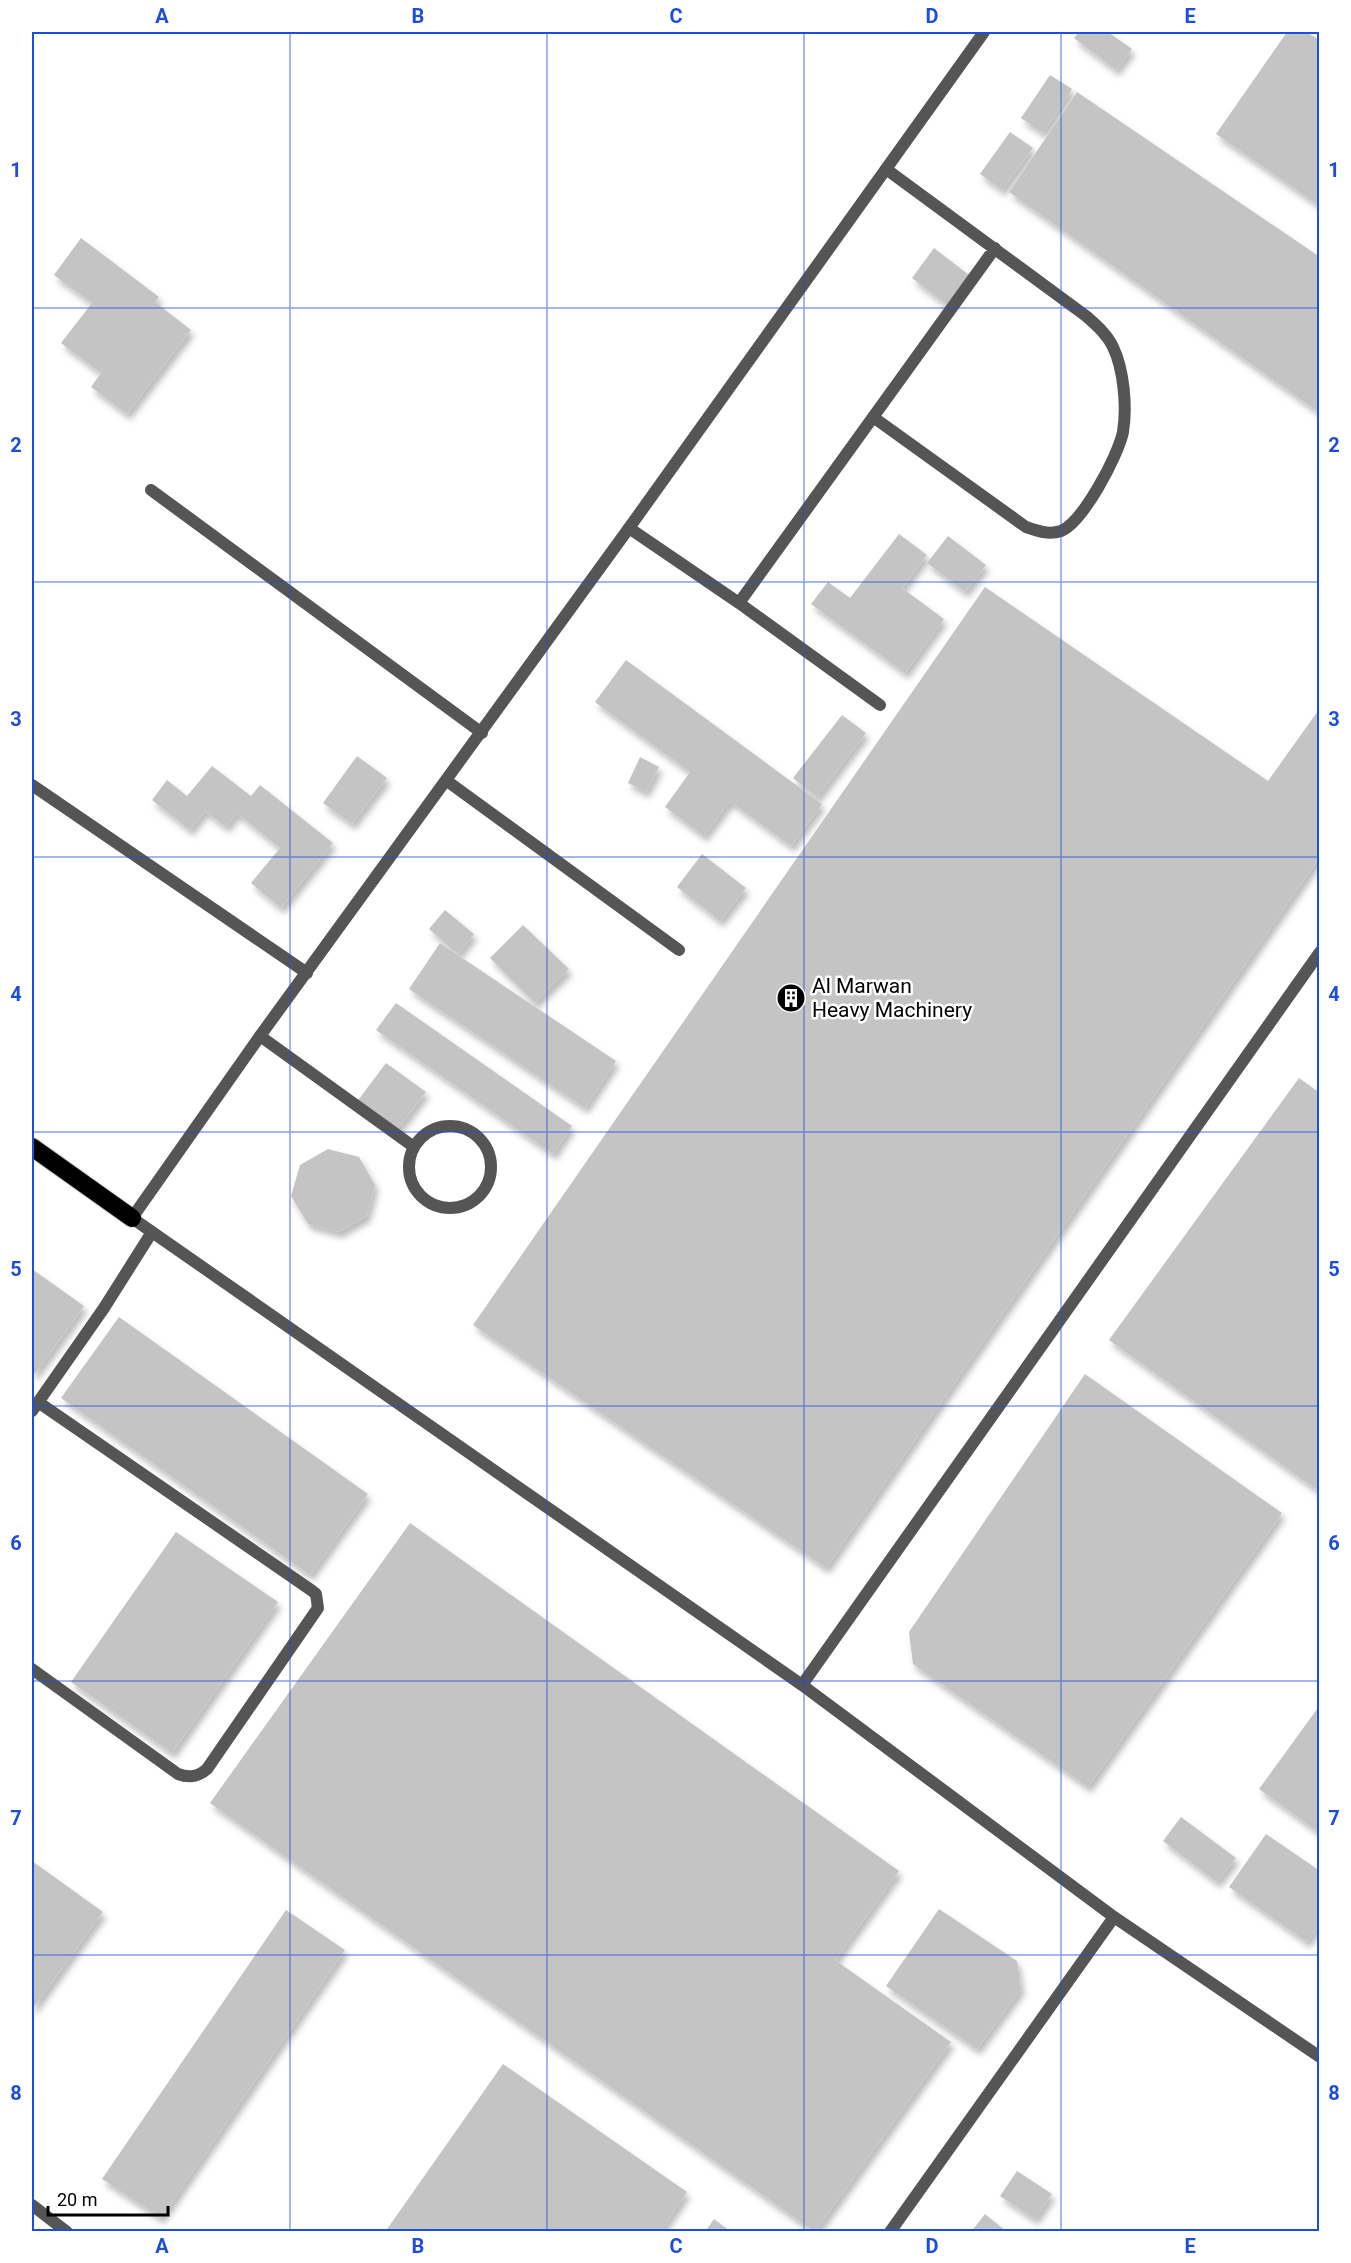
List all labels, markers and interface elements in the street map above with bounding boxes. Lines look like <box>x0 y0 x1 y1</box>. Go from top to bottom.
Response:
text: A <box>155 4 169 28</box>
text: B <box>412 4 424 28</box>
text: C <box>669 4 683 28</box>
text: D <box>926 4 939 28</box>
text: E <box>1184 4 1196 28</box>
text: 1 <box>10 158 22 182</box>
text: 1 <box>1328 158 1340 182</box>
text: 2 <box>10 433 22 457</box>
text: 2 <box>1328 433 1340 457</box>
text: 3 <box>10 707 22 731</box>
text: 3 <box>1328 707 1340 731</box>
place label: Al Marwan Heavy Machinery <box>812 974 972 1022</box>
text: 4 <box>10 982 22 1006</box>
building icon: Al Marwan Heavy Machinery <box>775 982 807 1014</box>
text: 4 <box>1328 982 1340 1006</box>
text: 5 <box>10 1257 22 1281</box>
text: 5 <box>1328 1257 1340 1281</box>
text: 6 <box>10 1531 22 1555</box>
text: 6 <box>1328 1531 1340 1555</box>
text: 7 <box>10 1806 22 1830</box>
text: 7 <box>1328 1806 1340 1830</box>
text: 8 <box>10 2081 22 2105</box>
text: 8 <box>1328 2081 1340 2105</box>
scale bar <box>48 2179 168 2217</box>
text: 20 m <box>57 2189 97 2210</box>
text: A <box>155 2234 169 2258</box>
text: B <box>412 2234 424 2258</box>
text: C <box>669 2234 683 2258</box>
text: D <box>926 2234 939 2258</box>
text: E <box>1184 2234 1196 2258</box>

